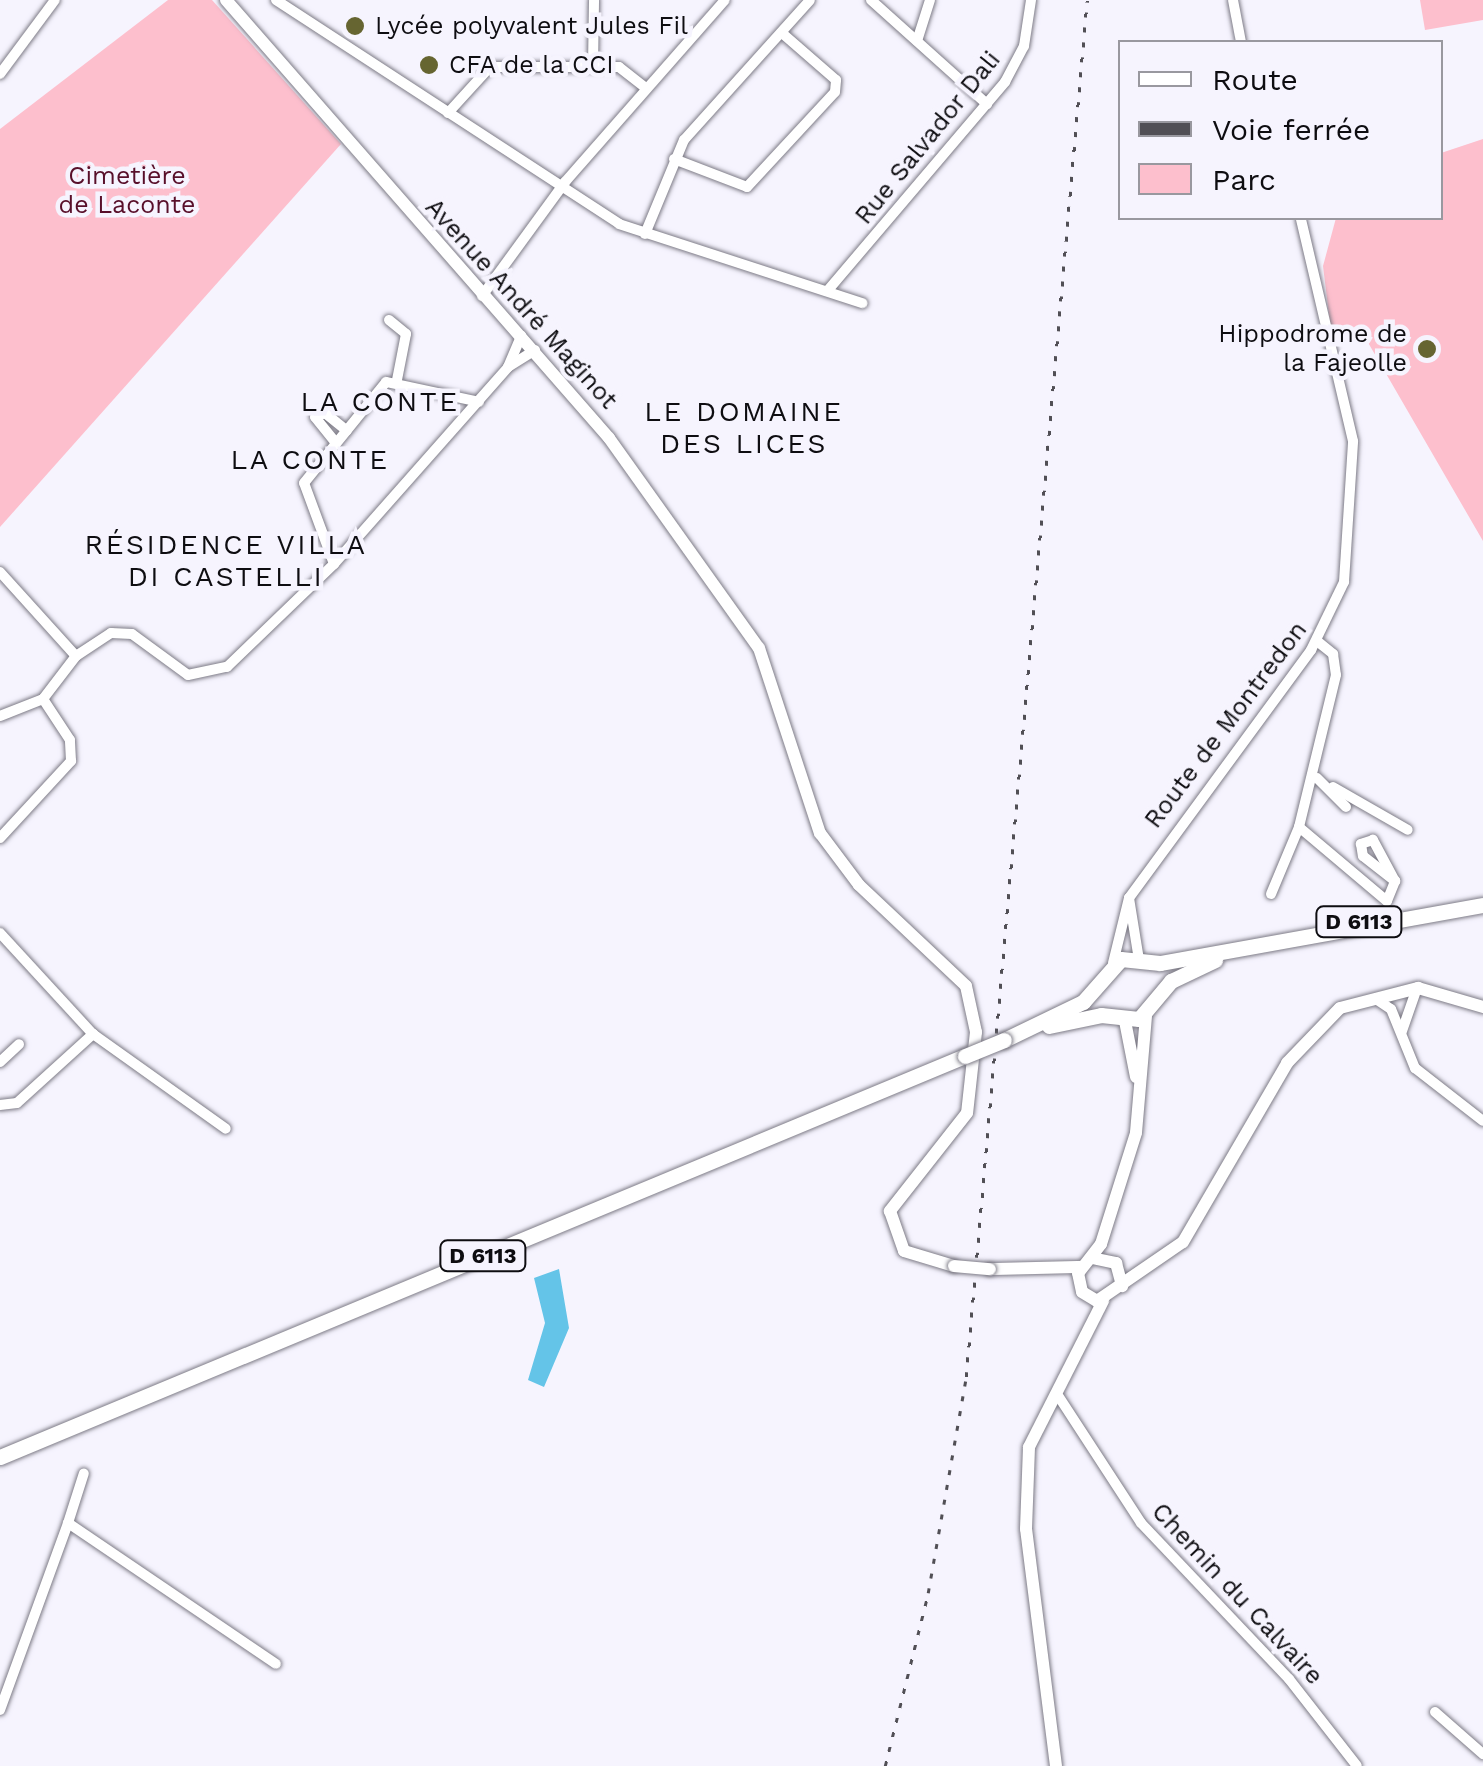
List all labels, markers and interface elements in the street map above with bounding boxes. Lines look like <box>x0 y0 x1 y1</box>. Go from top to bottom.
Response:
place label: Lycée polyvalent Jules Fil <box>375 11 688 41</box>
marker: Lycée polyvalent Jules Fil <box>344 15 366 37</box>
legend <box>1118 40 1443 220</box>
street label: Rue Salvador Dali <box>849 45 1007 231</box>
place label: CFA de la CCI <box>449 50 615 80</box>
marker: CFA de la CCI <box>418 54 440 76</box>
text: Route <box>1212 62 1298 97</box>
text: Voie ferrée <box>1212 112 1370 147</box>
park label: Cimetière de Laconte <box>59 162 195 221</box>
text: Parc <box>1212 162 1276 197</box>
street label: Avenue André Maginot <box>418 192 624 416</box>
place label: Hippodrome de la Fajeolle <box>1218 320 1407 379</box>
marker: Hippodrome de la Fajeolle <box>1416 338 1438 360</box>
district label: LA CONTE <box>300 385 460 419</box>
district label: LE DOMAINE DES LICES <box>644 395 844 461</box>
district label: LA CONTE <box>230 443 390 477</box>
district label: RÉSIDENCE VILLA DI CASTELLI <box>84 528 368 594</box>
street label: Route de Montredon <box>1139 616 1313 834</box>
road number: D 6113 <box>1314 905 1404 939</box>
road number: D 6113 <box>438 1239 528 1273</box>
street label: Chemin du Calvaire <box>1145 1497 1329 1691</box>

